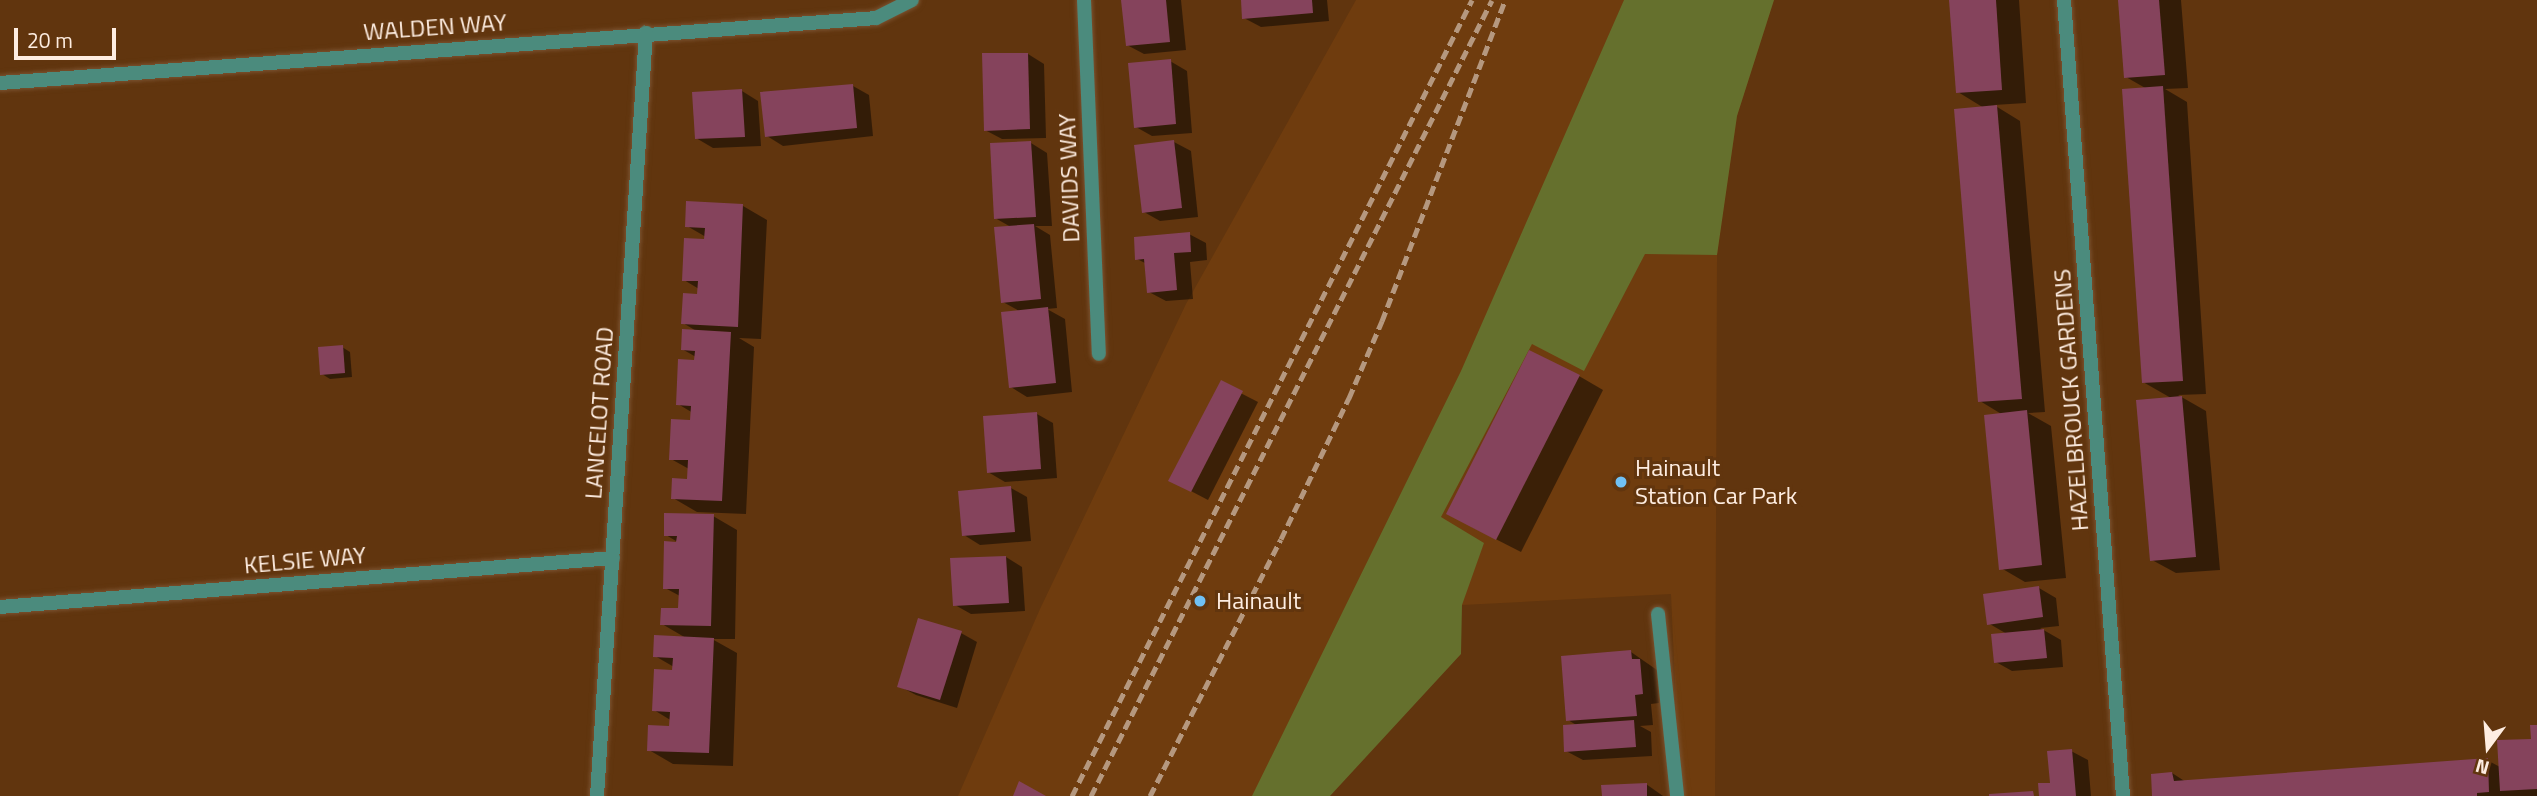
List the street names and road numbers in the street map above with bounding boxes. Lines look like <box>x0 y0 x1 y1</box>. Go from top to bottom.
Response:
street label: WALDEN WAY <box>362 8 508 46</box>
street label: DAVIDS WAY <box>1052 113 1086 243</box>
street label: HAZELBROUCK GARDENS <box>2047 268 2095 532</box>
street label: LANCELOT ROAD <box>579 326 619 500</box>
street label: KELSIE WAY <box>243 540 367 580</box>

